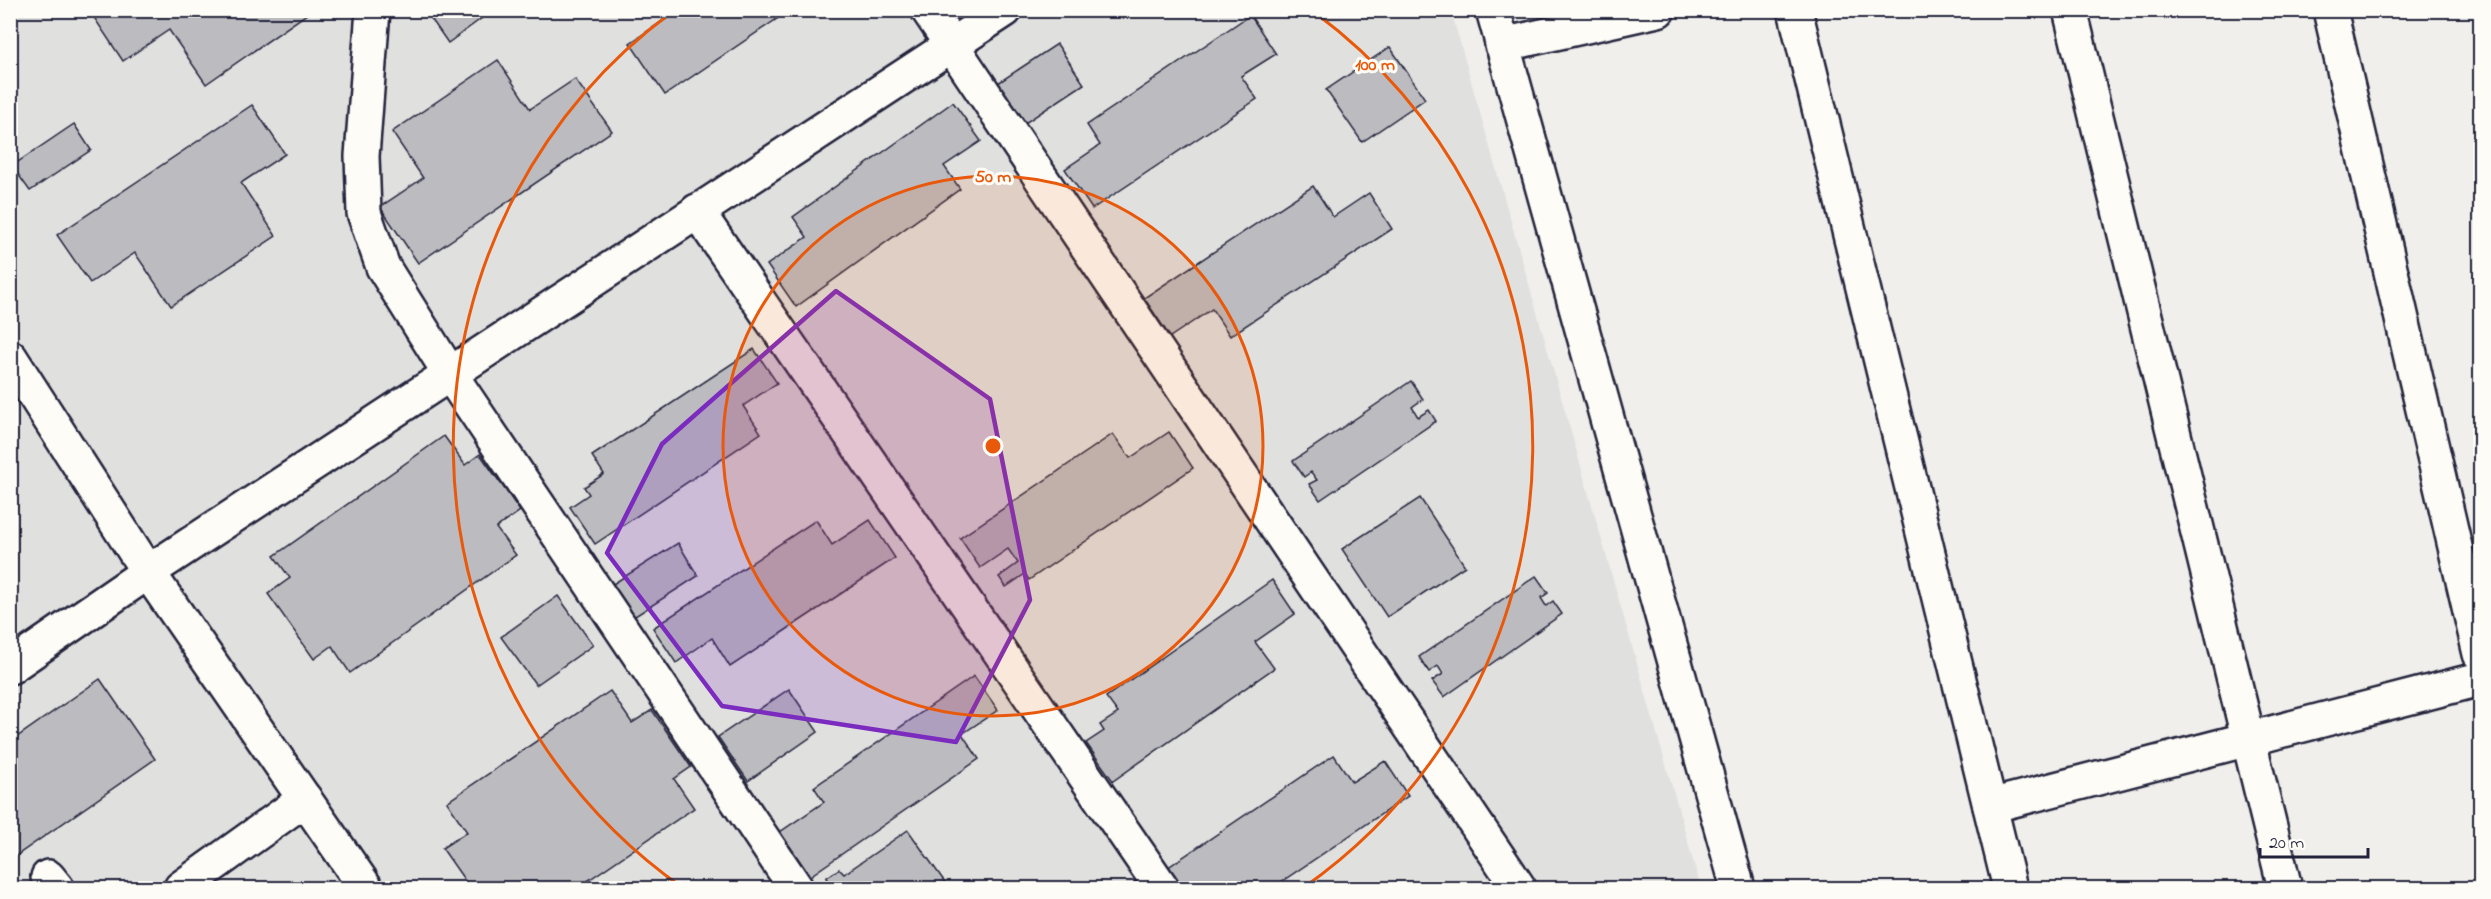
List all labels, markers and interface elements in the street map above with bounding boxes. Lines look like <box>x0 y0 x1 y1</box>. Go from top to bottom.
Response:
text: 100 m <box>1355 53 1395 79</box>
text: 50 m <box>975 165 1011 191</box>
centre of rings <box>983 436 1003 456</box>
scale bar <box>2260 821 2368 859</box>
text: 20 m <box>2269 831 2304 857</box>

